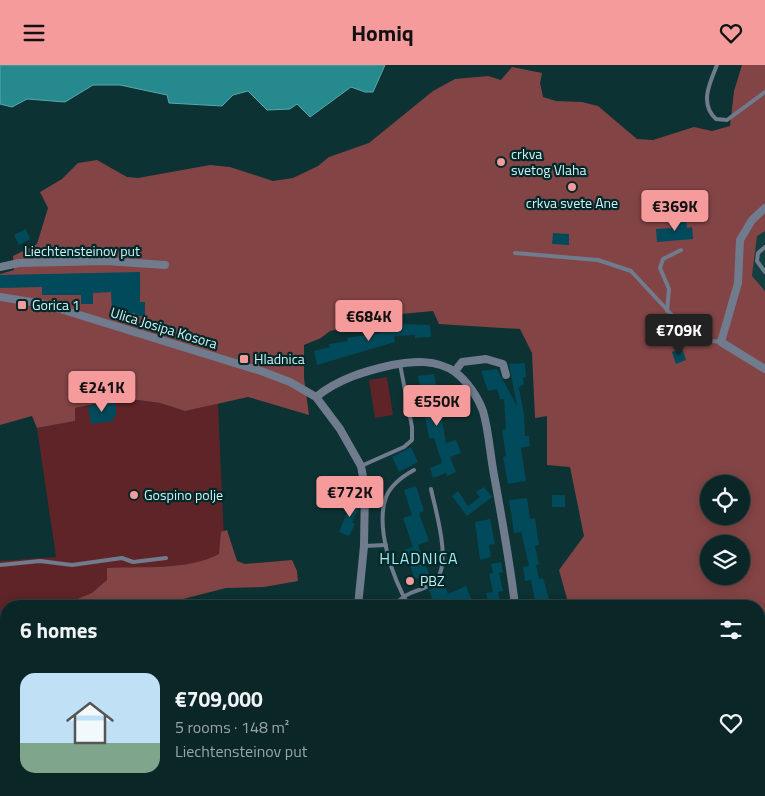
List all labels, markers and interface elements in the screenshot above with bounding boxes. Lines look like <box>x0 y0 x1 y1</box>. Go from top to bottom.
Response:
text: Homiq <box>351 16 414 50</box>
icon: menu <box>20 19 48 47</box>
icon: heart <box>717 19 745 47</box>
place label: crkva svetog Vlaha <box>511 143 587 180</box>
marker: crkva svetog Vlaha <box>495 156 507 168</box>
marker: crkva svete Ane <box>566 181 578 193</box>
pin: €369K <box>640 189 710 232</box>
place label: crkva svete Ane <box>526 192 618 213</box>
text: €369K <box>652 194 698 218</box>
street label: Liechtensteinov put <box>24 240 140 261</box>
place label: Gorica 1 <box>32 294 80 315</box>
marker: Gorica 1 <box>16 299 28 311</box>
pin: €684K <box>334 299 404 342</box>
street label: Ulica Josipa Kosora <box>108 301 220 354</box>
text: €684K <box>346 304 392 328</box>
pin: €709K <box>644 313 714 356</box>
text: €709K <box>656 318 702 342</box>
place label: Hladnica <box>254 348 305 369</box>
marker: Hladnica <box>238 353 250 365</box>
pin: €241K <box>67 371 137 413</box>
text: €241K <box>79 375 125 399</box>
pin: €550K <box>402 385 472 427</box>
text: €550K <box>414 389 460 413</box>
pin: €772K <box>315 475 385 518</box>
map controls <box>700 475 750 585</box>
button: locate <box>700 475 750 525</box>
text: €772K <box>327 480 373 504</box>
place label: Gospino polje <box>144 484 223 505</box>
marker: Gospino polje <box>128 489 140 501</box>
button: layers <box>700 535 750 585</box>
district label: HLADNICA <box>379 546 459 570</box>
place label: PBZ <box>420 570 444 591</box>
marker: PBZ <box>404 575 416 587</box>
text: 6 homes <box>20 614 97 646</box>
icon: filters <box>717 616 745 644</box>
text: €709,000 <box>175 683 263 715</box>
icon: home <box>60 693 120 753</box>
icon: heart <box>717 709 745 737</box>
text: 5 rooms · 148 m² <box>175 715 289 739</box>
text: Liechtensteinov put <box>175 739 307 763</box>

